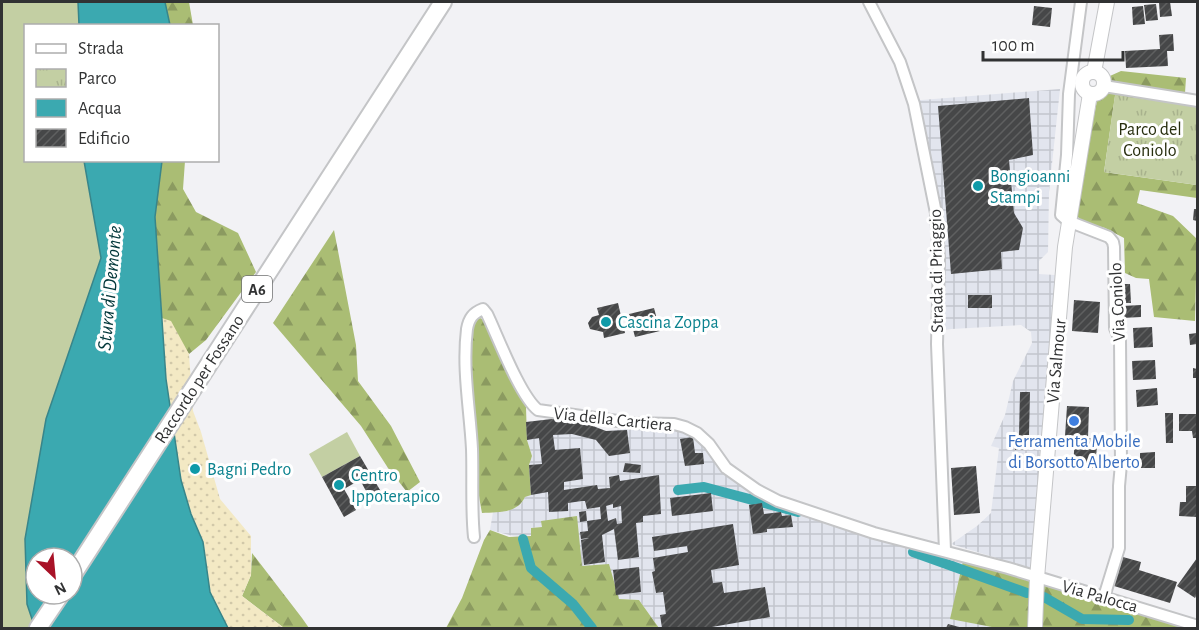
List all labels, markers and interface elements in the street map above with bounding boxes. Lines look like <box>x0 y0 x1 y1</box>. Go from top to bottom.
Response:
legend <box>24 24 219 162</box>
scale bar <box>983 24 1122 62</box>
text: 100 m <box>992 37 1035 55</box>
text: Strada <box>78 40 124 58</box>
text: Parco <box>78 70 117 88</box>
text: Acqua <box>78 100 122 118</box>
park label: Parco del Coniolo <box>1118 121 1182 160</box>
text: Edificio <box>78 130 130 148</box>
place label: Bongioanni Stampi <box>990 168 1070 207</box>
marker: Bongioanni Stampi <box>971 179 985 193</box>
street label: Strada di Priaggio <box>927 209 947 333</box>
water label: Stura di Demonte <box>95 224 125 351</box>
street label: Via Coniolo <box>1107 262 1129 342</box>
road number: A6 <box>242 276 272 302</box>
street label: Raccordo per Fossano <box>152 312 248 447</box>
place label: Cascina Zoppa <box>618 314 719 332</box>
marker: Cascina Zoppa <box>599 315 613 329</box>
street label: Via Salmour <box>1044 318 1070 404</box>
street label: Via della Cartiera <box>553 405 673 435</box>
marker: Ferramenta Mobile di Borsotto Alberto <box>1067 414 1081 428</box>
place label: Ferramenta Mobile di Borsotto Alberto <box>1007 433 1141 472</box>
place label: Bagni Pedro <box>207 461 291 479</box>
marker: Bagni Pedro <box>188 462 202 476</box>
place label: Centro Ippoterapico <box>351 467 440 506</box>
marker: Centro Ippoterapico <box>332 478 346 492</box>
north arrow <box>24 546 84 606</box>
street label: Via Palocca <box>1060 578 1140 616</box>
text: N <box>52 579 69 598</box>

